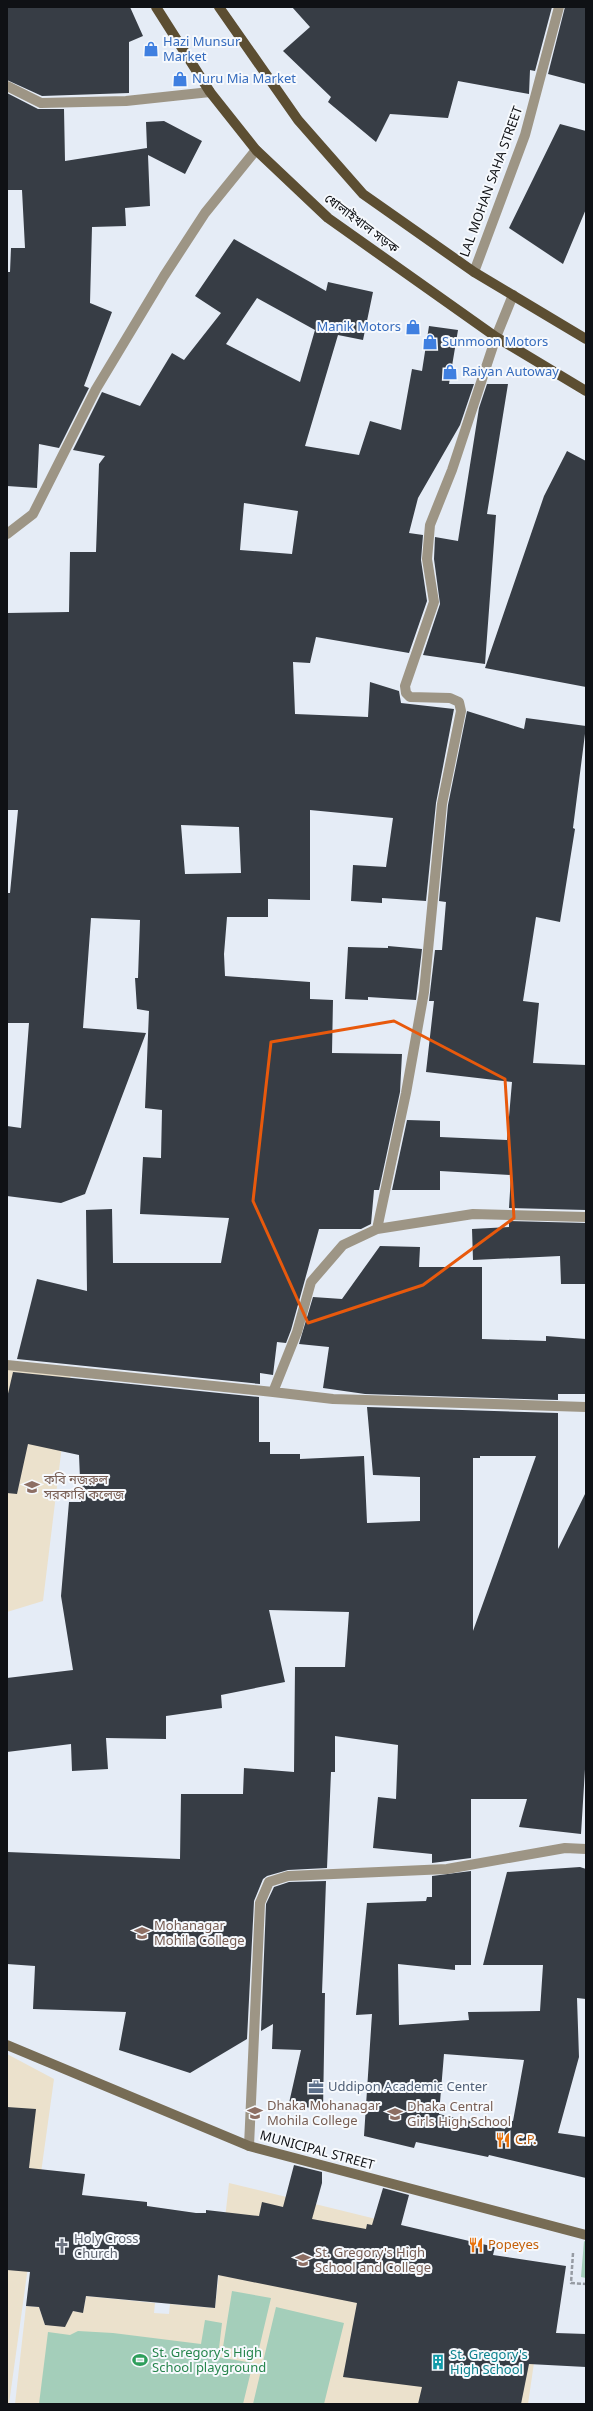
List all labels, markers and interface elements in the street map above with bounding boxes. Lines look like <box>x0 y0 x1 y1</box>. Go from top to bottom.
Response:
place label: Hazi Munsur Market <box>163 34 241 66</box>
shop icon: Hazi Munsur Market <box>142 40 160 58</box>
shop icon: Nuru Mia Market <box>171 70 189 88</box>
place label: Nuru Mia Market <box>192 71 296 88</box>
street label: LAL MOHAN SAHA STREET <box>457 103 528 260</box>
street label: ধোলাইখাল সড়ক <box>321 191 402 258</box>
shop icon: Manik Motors <box>404 318 422 336</box>
place label: Manik Motors <box>316 319 401 336</box>
shop icon: Sunmoon Motors <box>421 333 439 351</box>
place label: Sunmoon Motors <box>442 334 548 351</box>
shop icon: Raiyan Autoway <box>441 363 459 381</box>
place label: Raiyan Autoway <box>462 364 559 381</box>
place label: কবি নজরুল সরকারি কলেজ <box>43 1472 125 1504</box>
school or university icon: কবি নজরুল সরকারি কলেজ <box>23 1478 41 1496</box>
place label: Mohanagar Mohila College <box>154 1918 245 1950</box>
school or university icon: Mohanagar Mohila College <box>133 1924 151 1942</box>
office icon: Uddipon Academic Center <box>307 2078 325 2096</box>
place label: Uddipon Academic Center <box>328 2079 488 2096</box>
place label: Dhaka Mohanagar Mohila College <box>267 2098 381 2130</box>
place label: Dhaka Central Girls High School <box>407 2099 511 2131</box>
school or university icon: Dhaka Mohanagar Mohila College <box>246 2104 264 2122</box>
school or university icon: Dhaka Central Girls High School <box>386 2105 404 2123</box>
street label: MUNICIPAL STREET <box>258 2128 377 2175</box>
restaurant icon: C.P. <box>494 2131 512 2149</box>
place label: C.P. <box>515 2132 536 2149</box>
place label: Holy Cross Church <box>74 2231 139 2263</box>
restaurant icon: Popeyes <box>467 2236 485 2254</box>
church icon: Holy Cross Church <box>53 2237 71 2255</box>
place label: Popeyes <box>488 2237 539 2254</box>
place label: St. Gregory's High School and College <box>315 2245 431 2277</box>
school or university icon: St. Gregory's High School and College <box>294 2251 312 2269</box>
place label: St. Gregory's High School playground <box>152 2345 266 2377</box>
place label: St. Gregory's High School <box>450 2347 528 2379</box>
sports icon: St. Gregory's High School playground <box>131 2351 149 2369</box>
building icon: St. Gregory's High School <box>429 2353 447 2371</box>

